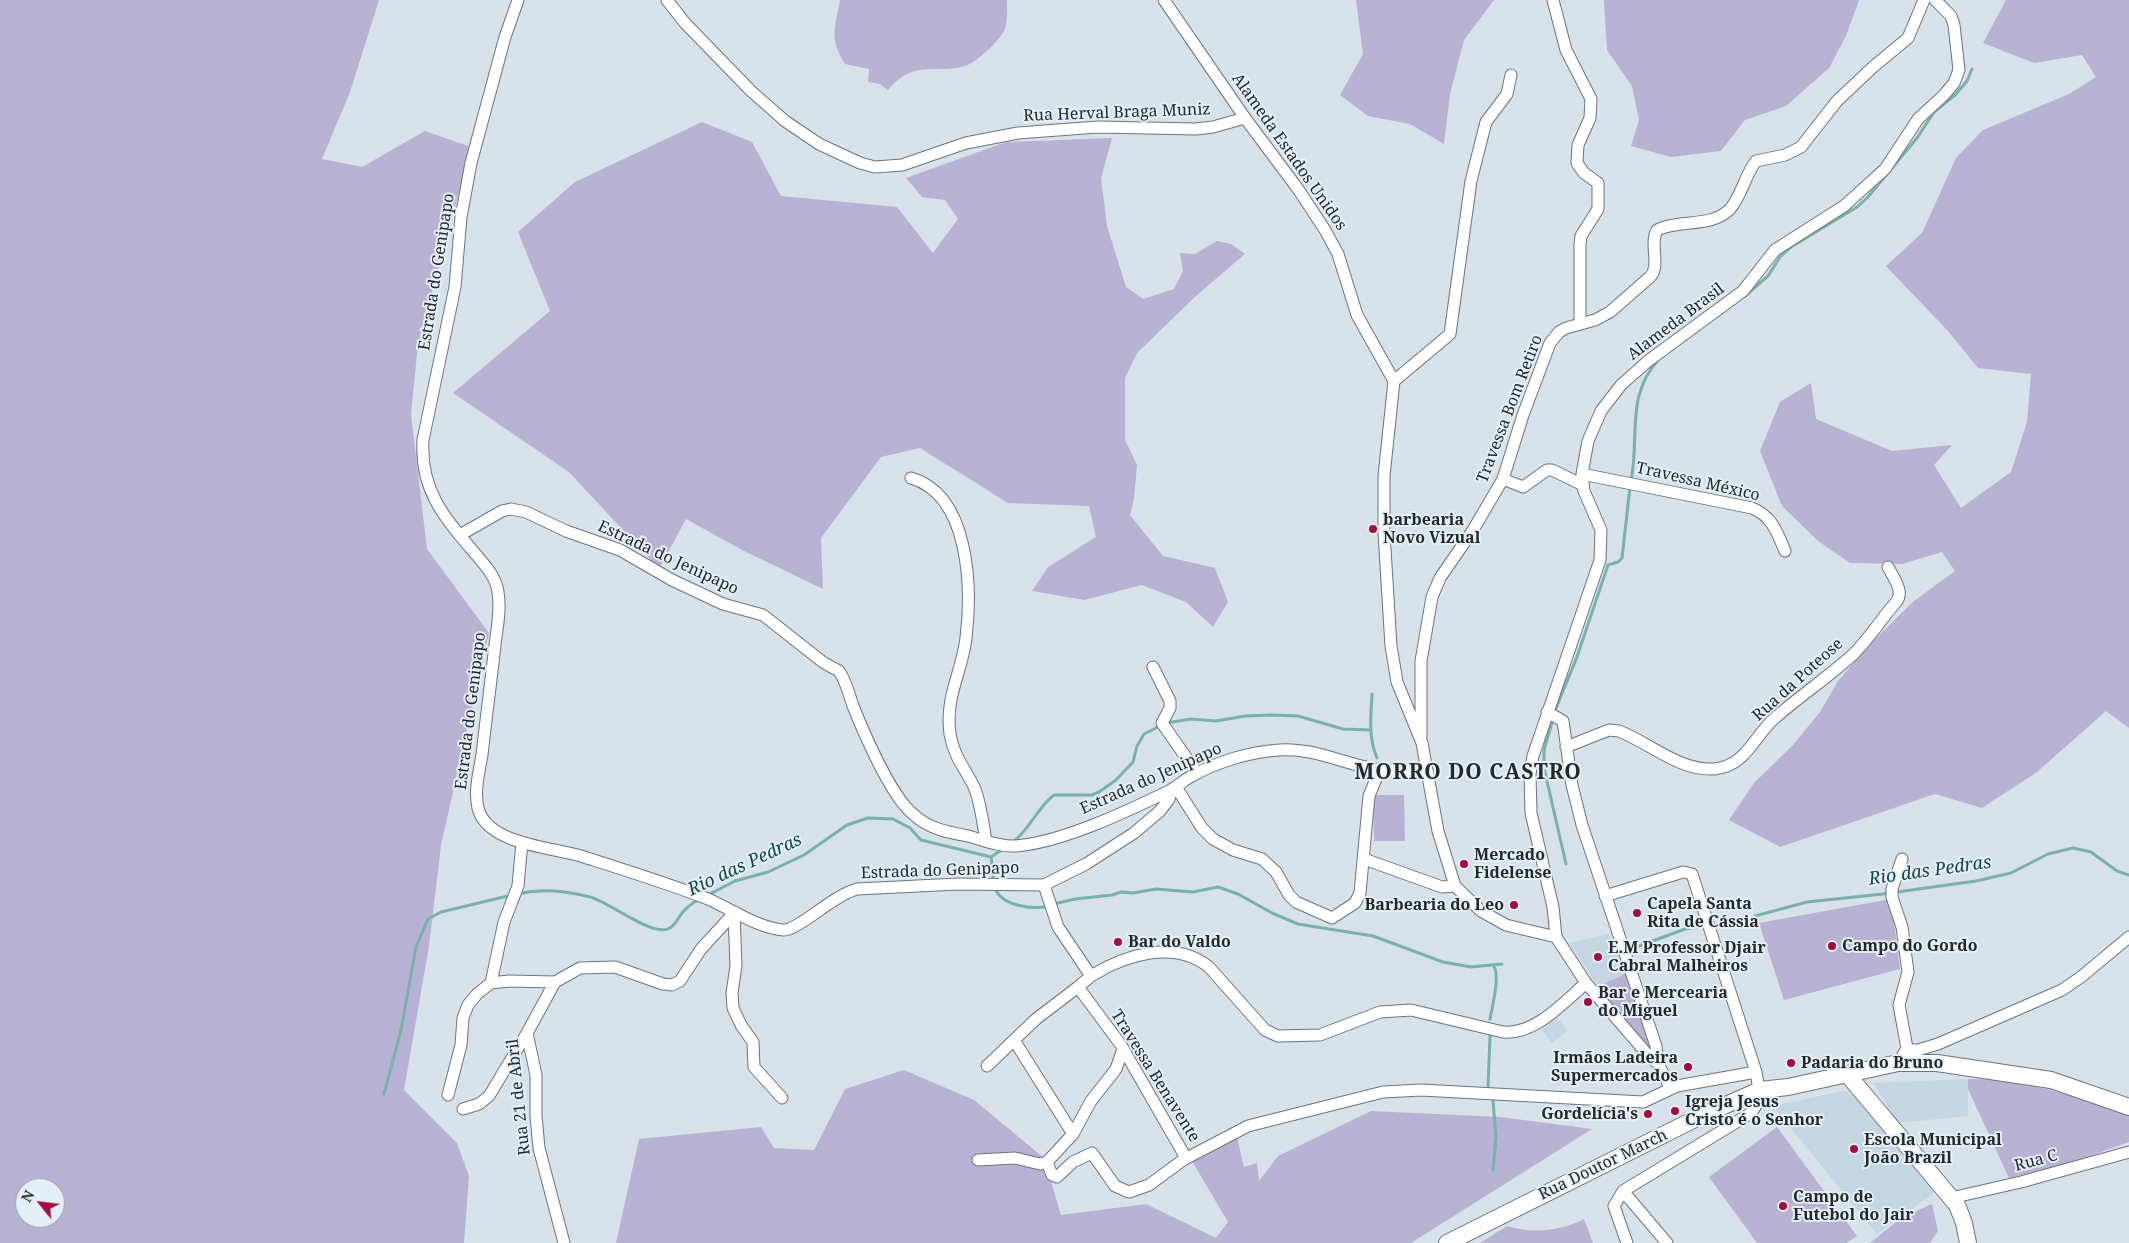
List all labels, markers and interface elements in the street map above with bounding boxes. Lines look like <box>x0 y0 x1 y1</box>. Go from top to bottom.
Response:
street label: Alameda Estados Unidos <box>1227 70 1351 234</box>
street label: Rua Herval Braga Muniz <box>1023 100 1211 126</box>
street label: Estrada do Genipapo <box>415 192 459 352</box>
street label: Alameda Brasil <box>1624 279 1728 365</box>
street label: Travessa Bom Retiro <box>1473 332 1547 486</box>
street label: Travessa México <box>1634 458 1762 506</box>
place label: barbearia Novo Vizual <box>1383 510 1480 548</box>
street label: Estrada do Jenipapo <box>595 517 741 599</box>
marker: barbearia Novo Vizual <box>1367 523 1379 535</box>
street label: Estrada do Genipapo <box>452 631 490 791</box>
street label: Rua da Poteose <box>1749 634 1847 726</box>
street label: Estrada do Jenipapo <box>1077 739 1225 819</box>
district label: MORRO DO CASTRO <box>1352 760 1584 786</box>
water label: Rio das Pedras <box>684 829 806 901</box>
place label: Mercado Fidelense <box>1474 845 1551 883</box>
water label: Rio das Pedras <box>1867 852 1993 890</box>
marker: Mercado Fidelense <box>1458 858 1470 870</box>
street label: Estrada do Genipapo <box>860 859 1020 883</box>
place label: Capela Santa Rita de Cássia <box>1647 894 1759 932</box>
place label: Barbearia do Leo <box>1365 895 1504 915</box>
marker: Barbearia do Leo <box>1508 899 1520 911</box>
marker: Capela Santa Rita de Cássia <box>1631 907 1643 919</box>
place label: Bar do Valdo <box>1128 932 1231 952</box>
marker: Bar do Valdo <box>1112 936 1124 948</box>
place label: Campo do Gordo <box>1842 936 1977 956</box>
place label: E.M Professor Djair Cabral Malheiros <box>1608 938 1766 976</box>
marker: Campo do Gordo <box>1826 940 1838 952</box>
marker: E.M Professor Djair Cabral Malheiros <box>1592 951 1604 963</box>
place label: Bar e Mercearia do Miguel <box>1598 983 1728 1021</box>
marker: Bar e Mercearia do Miguel <box>1582 996 1594 1008</box>
street label: Travessa Benavente <box>1107 1006 1203 1146</box>
street label: Rua 21 de Abril <box>503 1038 535 1156</box>
place label: Irmãos Ladeira Supermercados <box>1551 1048 1678 1086</box>
place label: Padaria do Bruno <box>1801 1053 1943 1073</box>
marker: Padaria do Bruno <box>1785 1057 1797 1069</box>
marker: Irmãos Ladeira Supermercados <box>1682 1061 1694 1073</box>
place label: Igreja Jesus Cristo é o Senhor <box>1685 1092 1823 1130</box>
place label: Gordelícia's <box>1541 1104 1638 1124</box>
marker: Igreja Jesus Cristo é o Senhor <box>1669 1105 1681 1117</box>
marker: Gordelícia's <box>1642 1108 1654 1120</box>
street label: Rua Doutor March <box>1535 1125 1671 1205</box>
place label: Escola Municipal João Brazil <box>1864 1130 2002 1168</box>
marker: Escola Municipal João Brazil <box>1848 1143 1860 1155</box>
street label: Rua C <box>2012 1146 2060 1176</box>
north arrow <box>15 1178 65 1228</box>
text: N <box>16 1187 38 1205</box>
place label: Campo de Futebol do Jair <box>1793 1187 1914 1225</box>
marker: Campo de Futebol do Jair <box>1777 1200 1789 1212</box>

